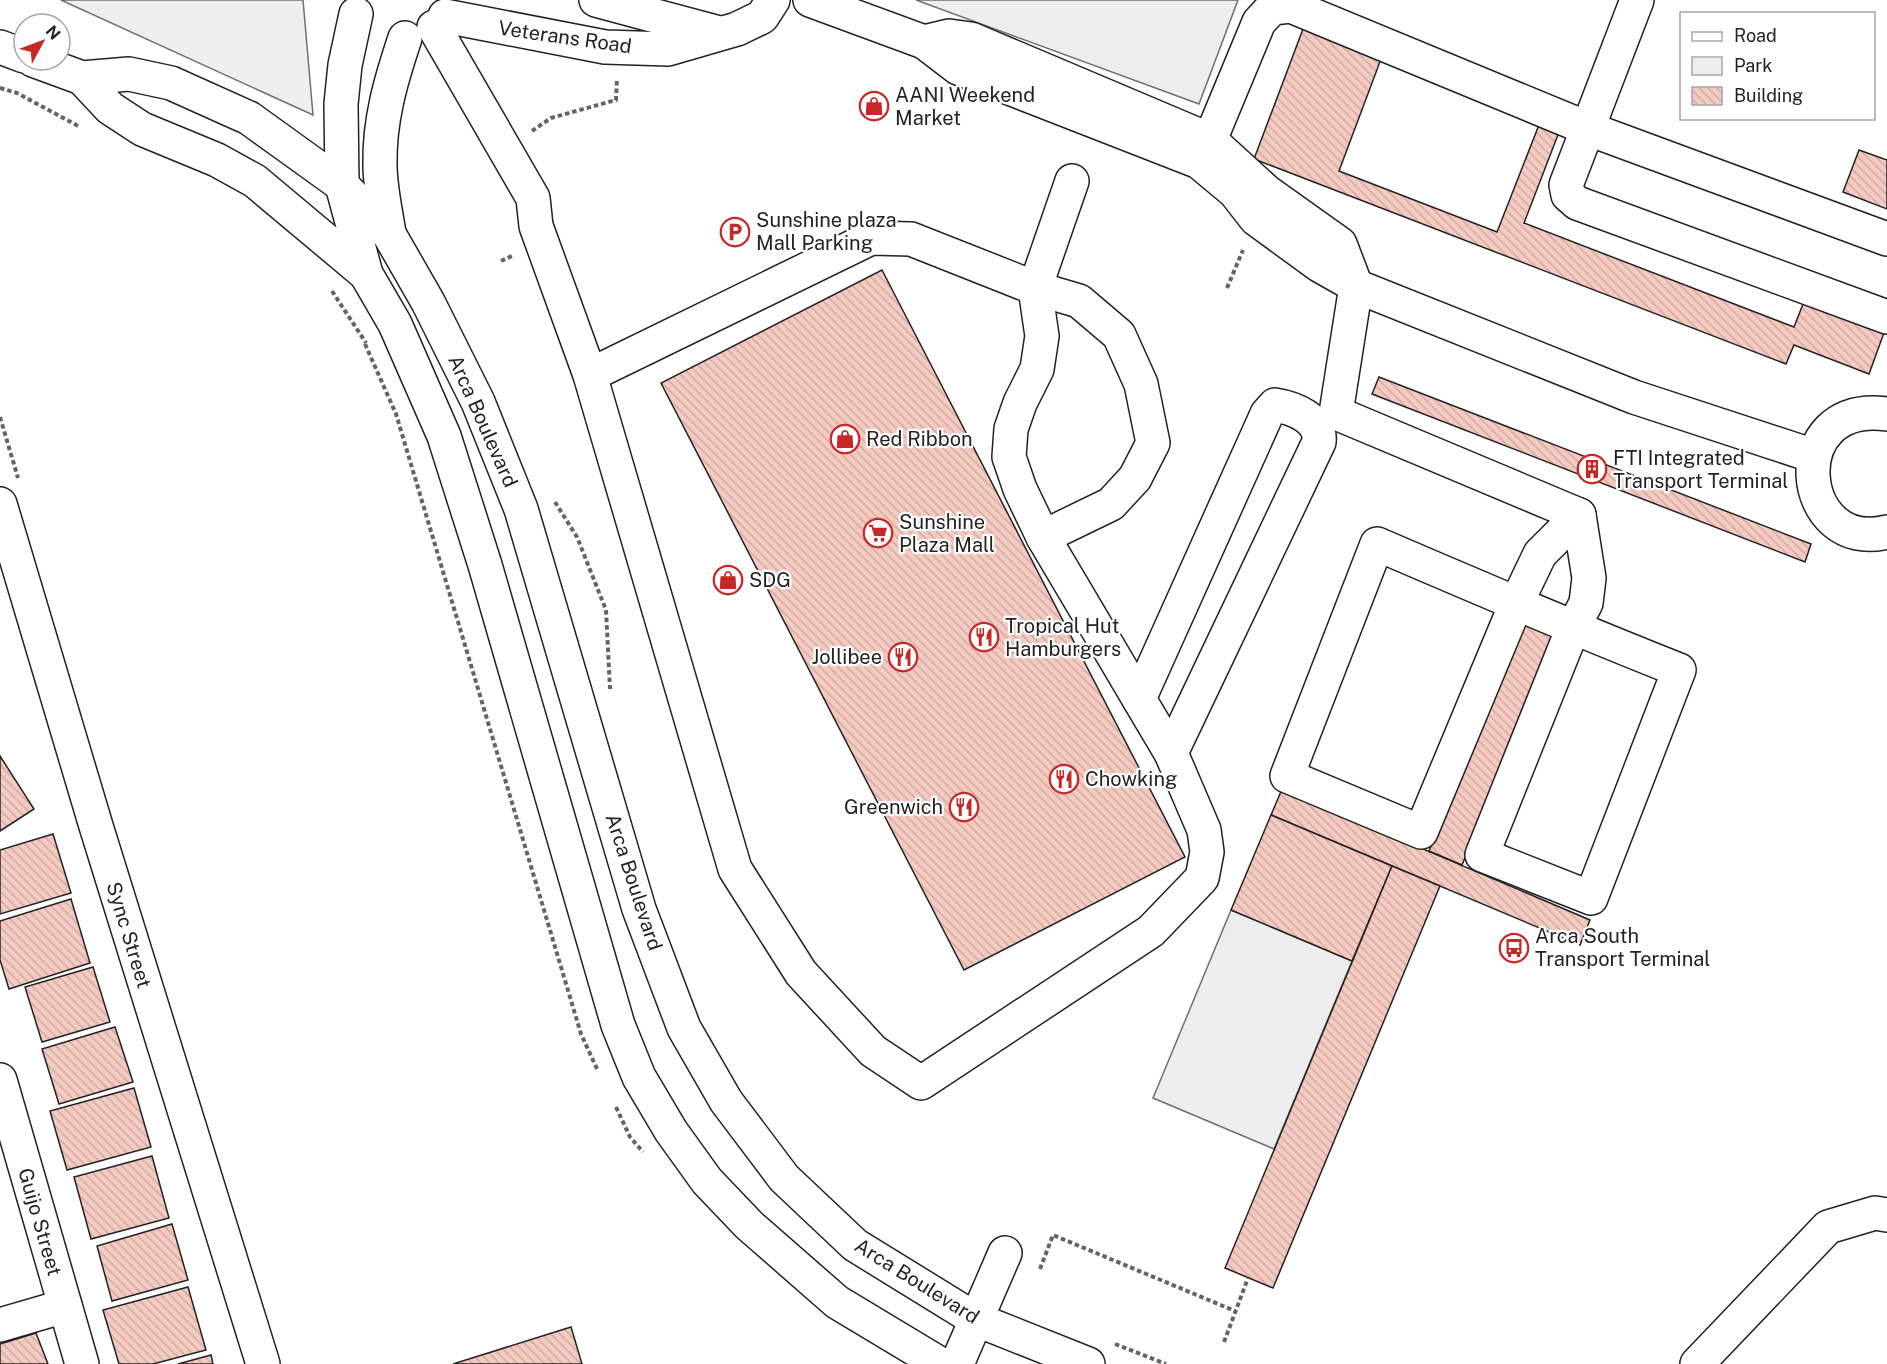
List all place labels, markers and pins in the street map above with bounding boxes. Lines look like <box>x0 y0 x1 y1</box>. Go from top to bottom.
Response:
place label: AANI Weekend Market <box>895 83 1035 130</box>
shop icon: AANI Weekend Market <box>858 90 890 122</box>
place label: Sunshine plaza Mall Parking <box>756 208 897 255</box>
parking icon: Sunshine plaza Mall Parking <box>719 216 751 248</box>
shop icon: Red Ribbon <box>829 423 861 455</box>
place label: Red Ribbon <box>866 427 973 451</box>
place label: FTI Integrated Transport Terminal <box>1613 446 1788 493</box>
building icon: FTI Integrated Transport Terminal <box>1576 453 1608 485</box>
place label: Sunshine Plaza Mall <box>899 510 995 557</box>
supermarket icon: Sunshine Plaza Mall <box>862 517 894 549</box>
shop icon: SDG <box>712 564 744 596</box>
place label: SDG <box>749 568 791 592</box>
place label: Tropical Hut Hamburgers <box>1005 614 1121 661</box>
restaurant icon: Tropical Hut Hamburgers <box>968 621 1000 653</box>
restaurant icon: Jollibee <box>887 641 919 673</box>
place label: Jollibee <box>812 645 882 669</box>
restaurant icon: Chowking <box>1048 763 1080 795</box>
place label: Chowking <box>1085 767 1177 791</box>
restaurant icon: Greenwich <box>948 791 980 823</box>
place label: Greenwich <box>844 795 943 819</box>
place label: Arca South Transport Terminal <box>1535 924 1710 971</box>
bus stop icon: Arca South Transport Terminal <box>1498 932 1530 964</box>

